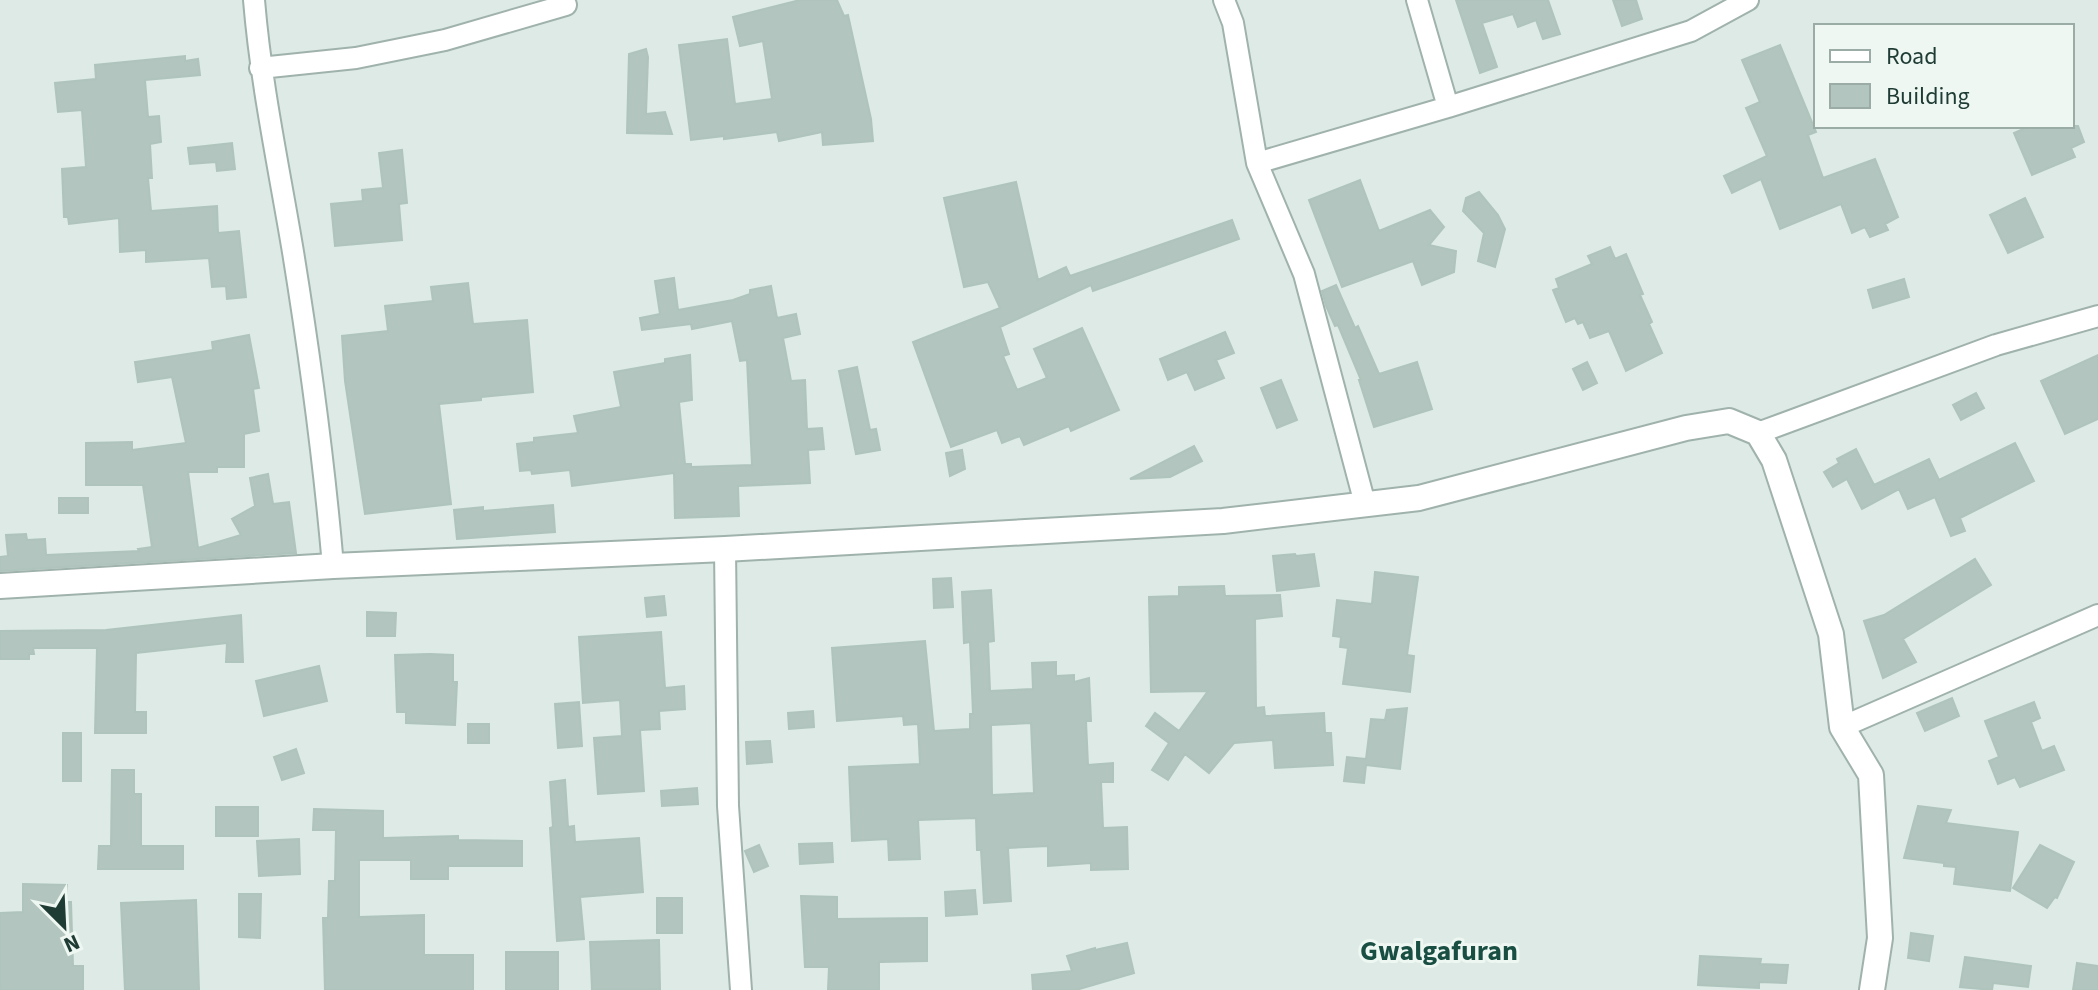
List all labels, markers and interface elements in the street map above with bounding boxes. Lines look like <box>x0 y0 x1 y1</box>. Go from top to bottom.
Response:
legend <box>1814 24 2074 128</box>
text: Road <box>1886 39 1938 74</box>
text: Building <box>1886 79 1970 114</box>
north arrow <box>24 886 104 966</box>
text: N <box>59 926 85 961</box>
district label: Gwalgafuran <box>1360 931 1518 971</box>

